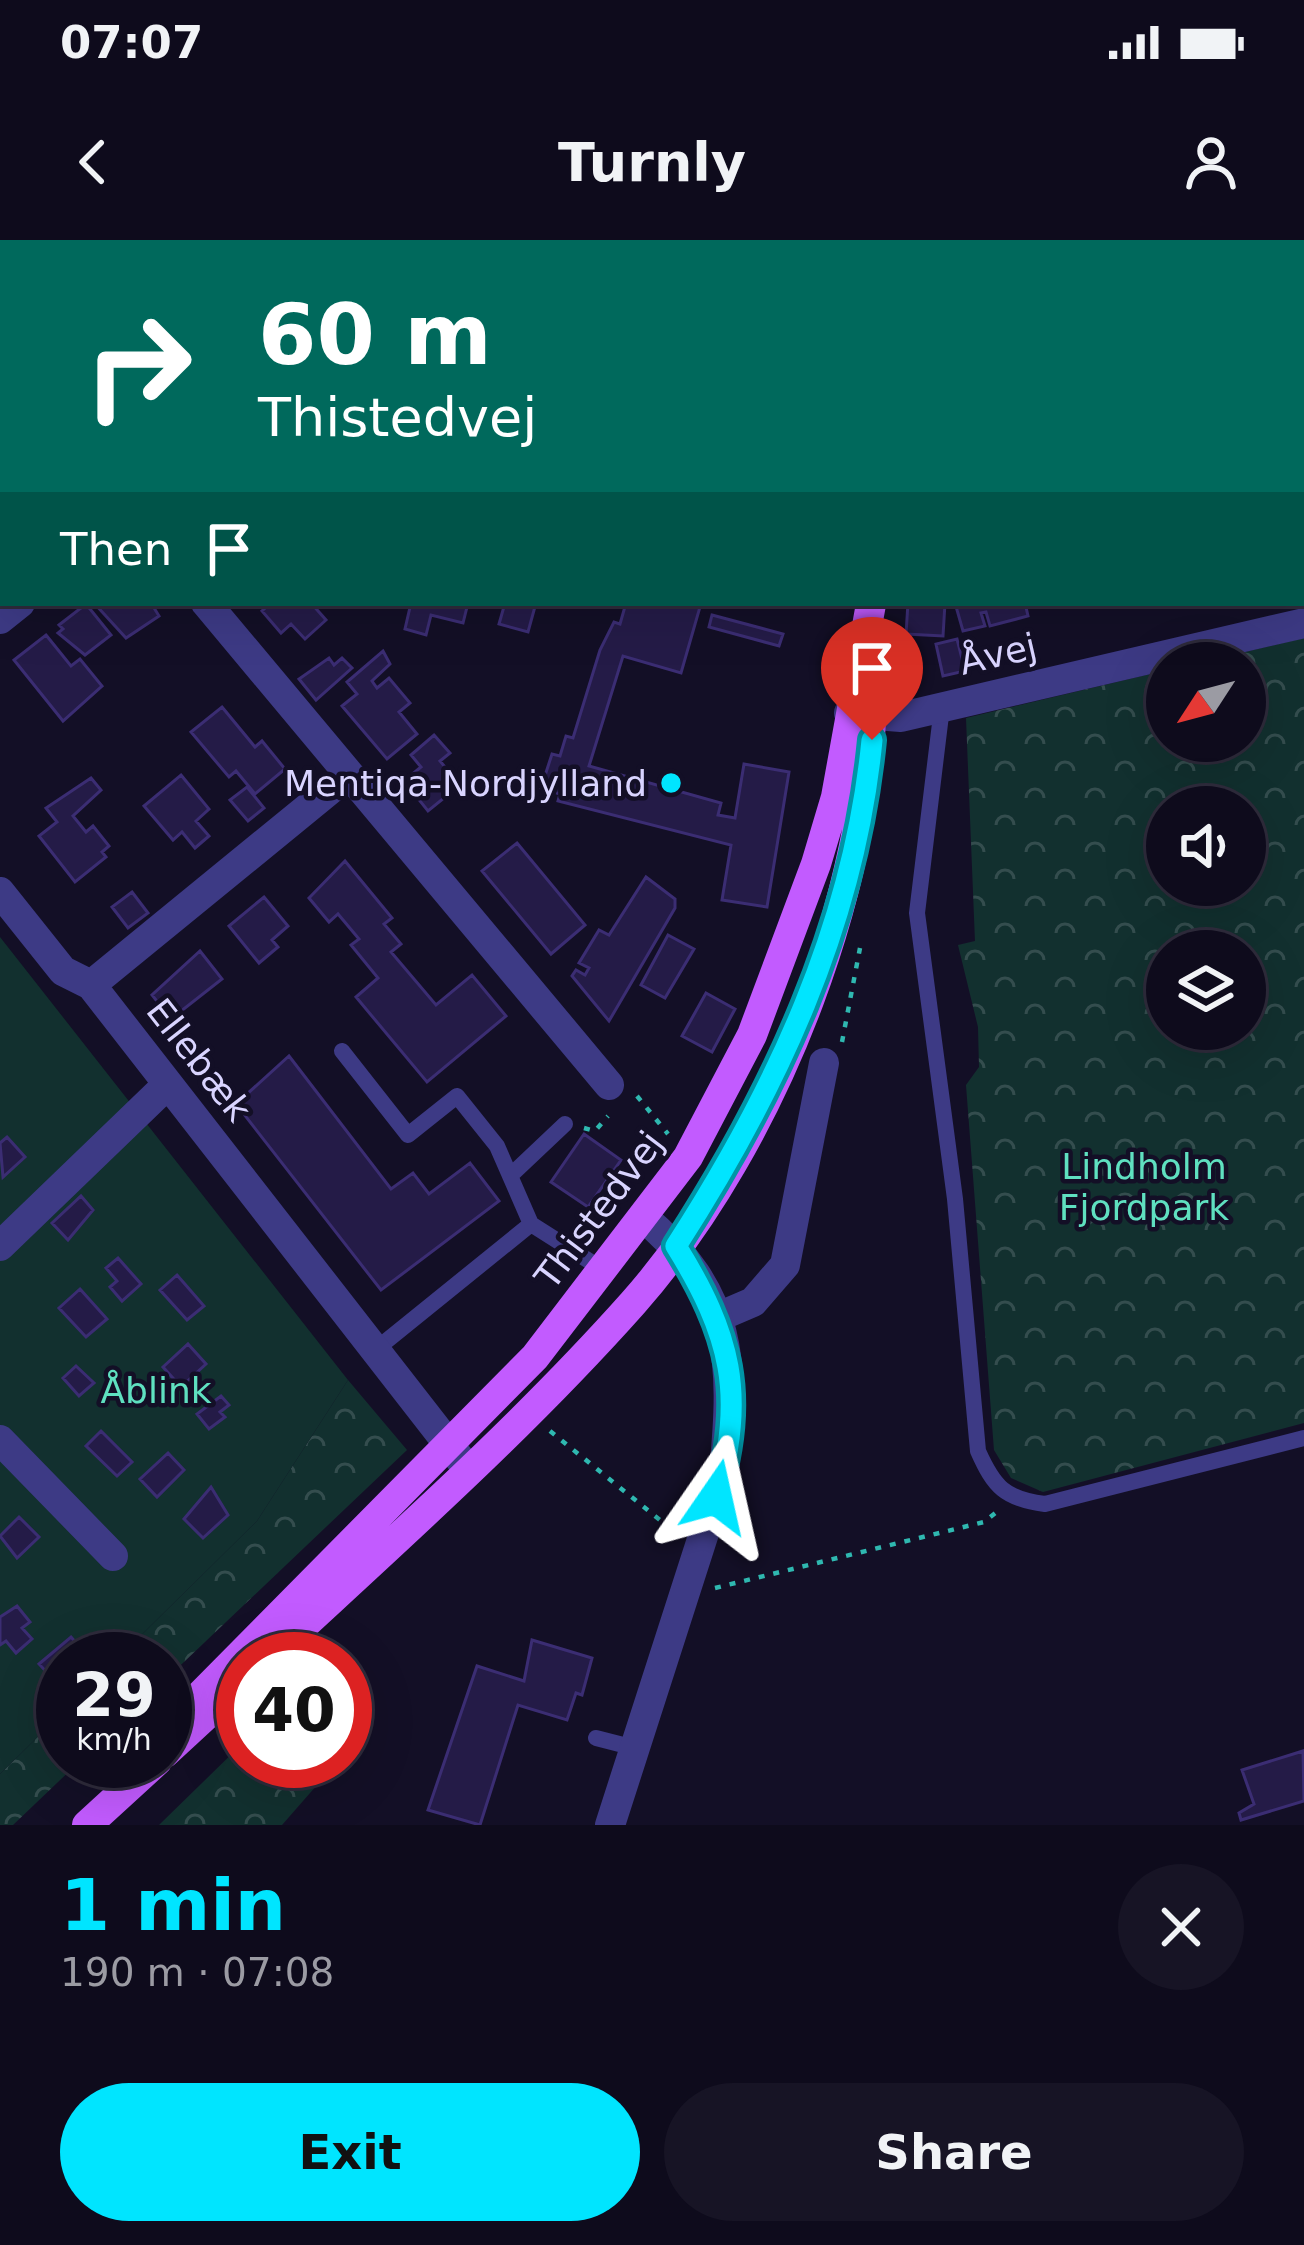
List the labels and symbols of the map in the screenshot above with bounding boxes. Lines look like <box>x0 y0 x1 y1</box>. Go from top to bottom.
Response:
pin <box>821 617 923 740</box>
street label: Åvej <box>955 624 1041 683</box>
north arrow <box>1146 642 1266 762</box>
place label: Mentiqa-Nordjylland <box>284 763 647 804</box>
marker: Mentiqa-Nordjylland <box>658 770 684 796</box>
street label: Ellebæk <box>139 991 260 1129</box>
street label: Thistedvej <box>526 1123 671 1297</box>
park label: Lindholm Fjordpark <box>1059 1146 1229 1228</box>
park label: Åblink <box>100 1369 212 1411</box>
position arrow <box>653 1434 779 1560</box>
speed limit sign: 40 <box>216 1632 372 1788</box>

